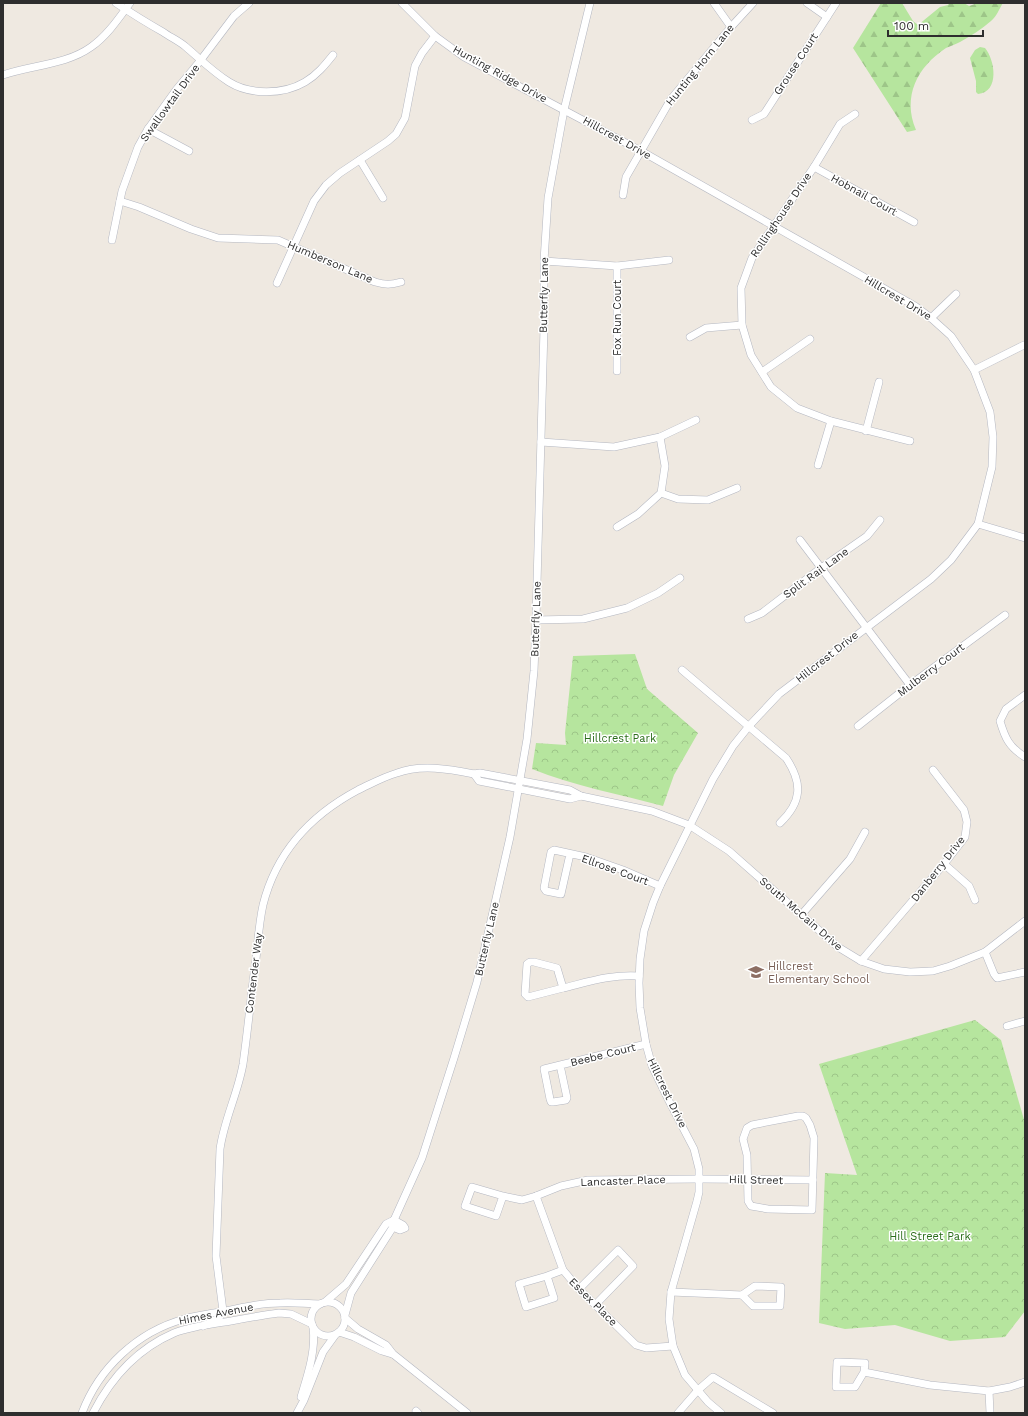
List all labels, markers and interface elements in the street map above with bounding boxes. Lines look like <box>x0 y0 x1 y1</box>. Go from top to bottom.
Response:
scale bar <box>888 12 983 38</box>
text: 100 m <box>894 19 929 33</box>
street label: Hunting Horn Lane <box>663 22 737 108</box>
street label: Grouse Court <box>771 30 821 97</box>
street label: Hunting Ridge Drive <box>451 43 549 105</box>
street label: Swallowtail Drive <box>138 62 202 144</box>
street label: Hillcrest Drive <box>581 114 653 162</box>
street label: Rollinghouse Drive <box>748 170 814 260</box>
street label: Hobnail Court <box>829 171 900 219</box>
street label: Humberson Lane <box>285 238 375 286</box>
street label: Butterfly Lane <box>537 257 551 333</box>
street label: Hillcrest Drive <box>862 273 934 323</box>
street label: Fox Run Court <box>611 280 624 356</box>
street label: Split Rail Lane <box>781 545 851 601</box>
street label: Butterfly Lane <box>528 581 544 657</box>
street label: Hillcrest Drive <box>793 628 861 686</box>
street label: Mulberry Court <box>895 640 967 699</box>
park label: Hillcrest Park <box>584 732 656 745</box>
street label: Danberry Drive <box>908 834 968 904</box>
street label: Ellrose Court <box>580 852 651 888</box>
street label: South McCain Drive <box>757 874 845 954</box>
street label: Butterfly Lane <box>472 901 502 977</box>
street label: Contender Way <box>243 932 265 1014</box>
place label: Hillcrest Elementary School <box>768 960 870 986</box>
school or university icon: Hillcrest Elementary School <box>747 963 765 981</box>
street label: Beebe Court <box>569 1041 637 1069</box>
street label: Hillcrest Drive <box>644 1056 690 1130</box>
street label: Lancaster Place <box>580 1173 666 1189</box>
street label: Hill Street <box>729 1173 784 1187</box>
park label: Hill Street Park <box>889 1230 971 1243</box>
street label: Essex Place <box>566 1275 620 1329</box>
street label: Himes Avenue <box>178 1300 254 1328</box>

